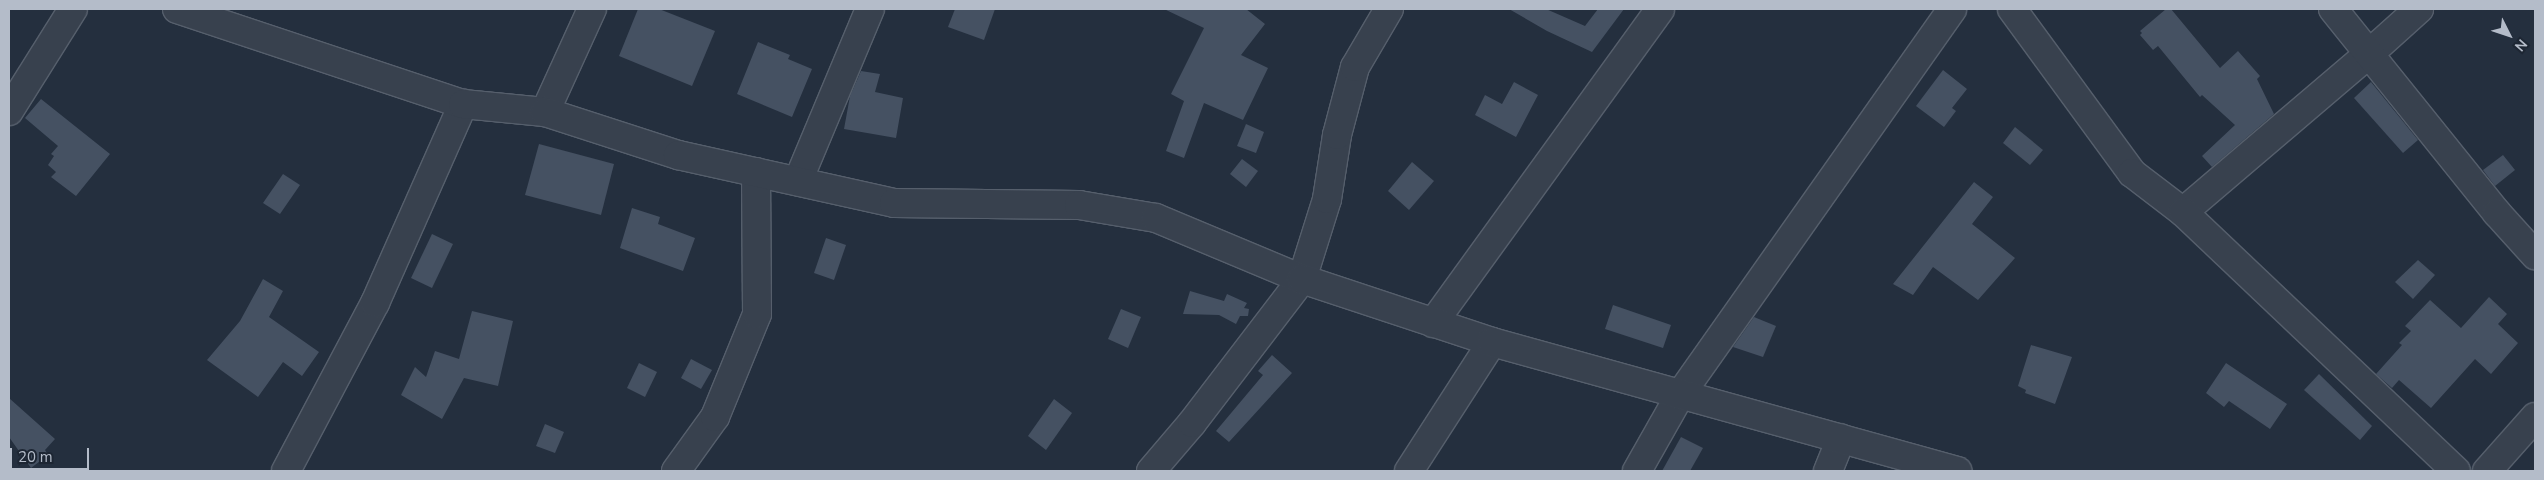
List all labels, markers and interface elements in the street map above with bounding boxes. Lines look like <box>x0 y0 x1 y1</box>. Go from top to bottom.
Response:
north arrow <box>2484 10 2534 60</box>
text: N <box>2510 35 2531 55</box>
scale bar <box>12 438 91 470</box>
text: 20 m <box>18 447 53 467</box>

